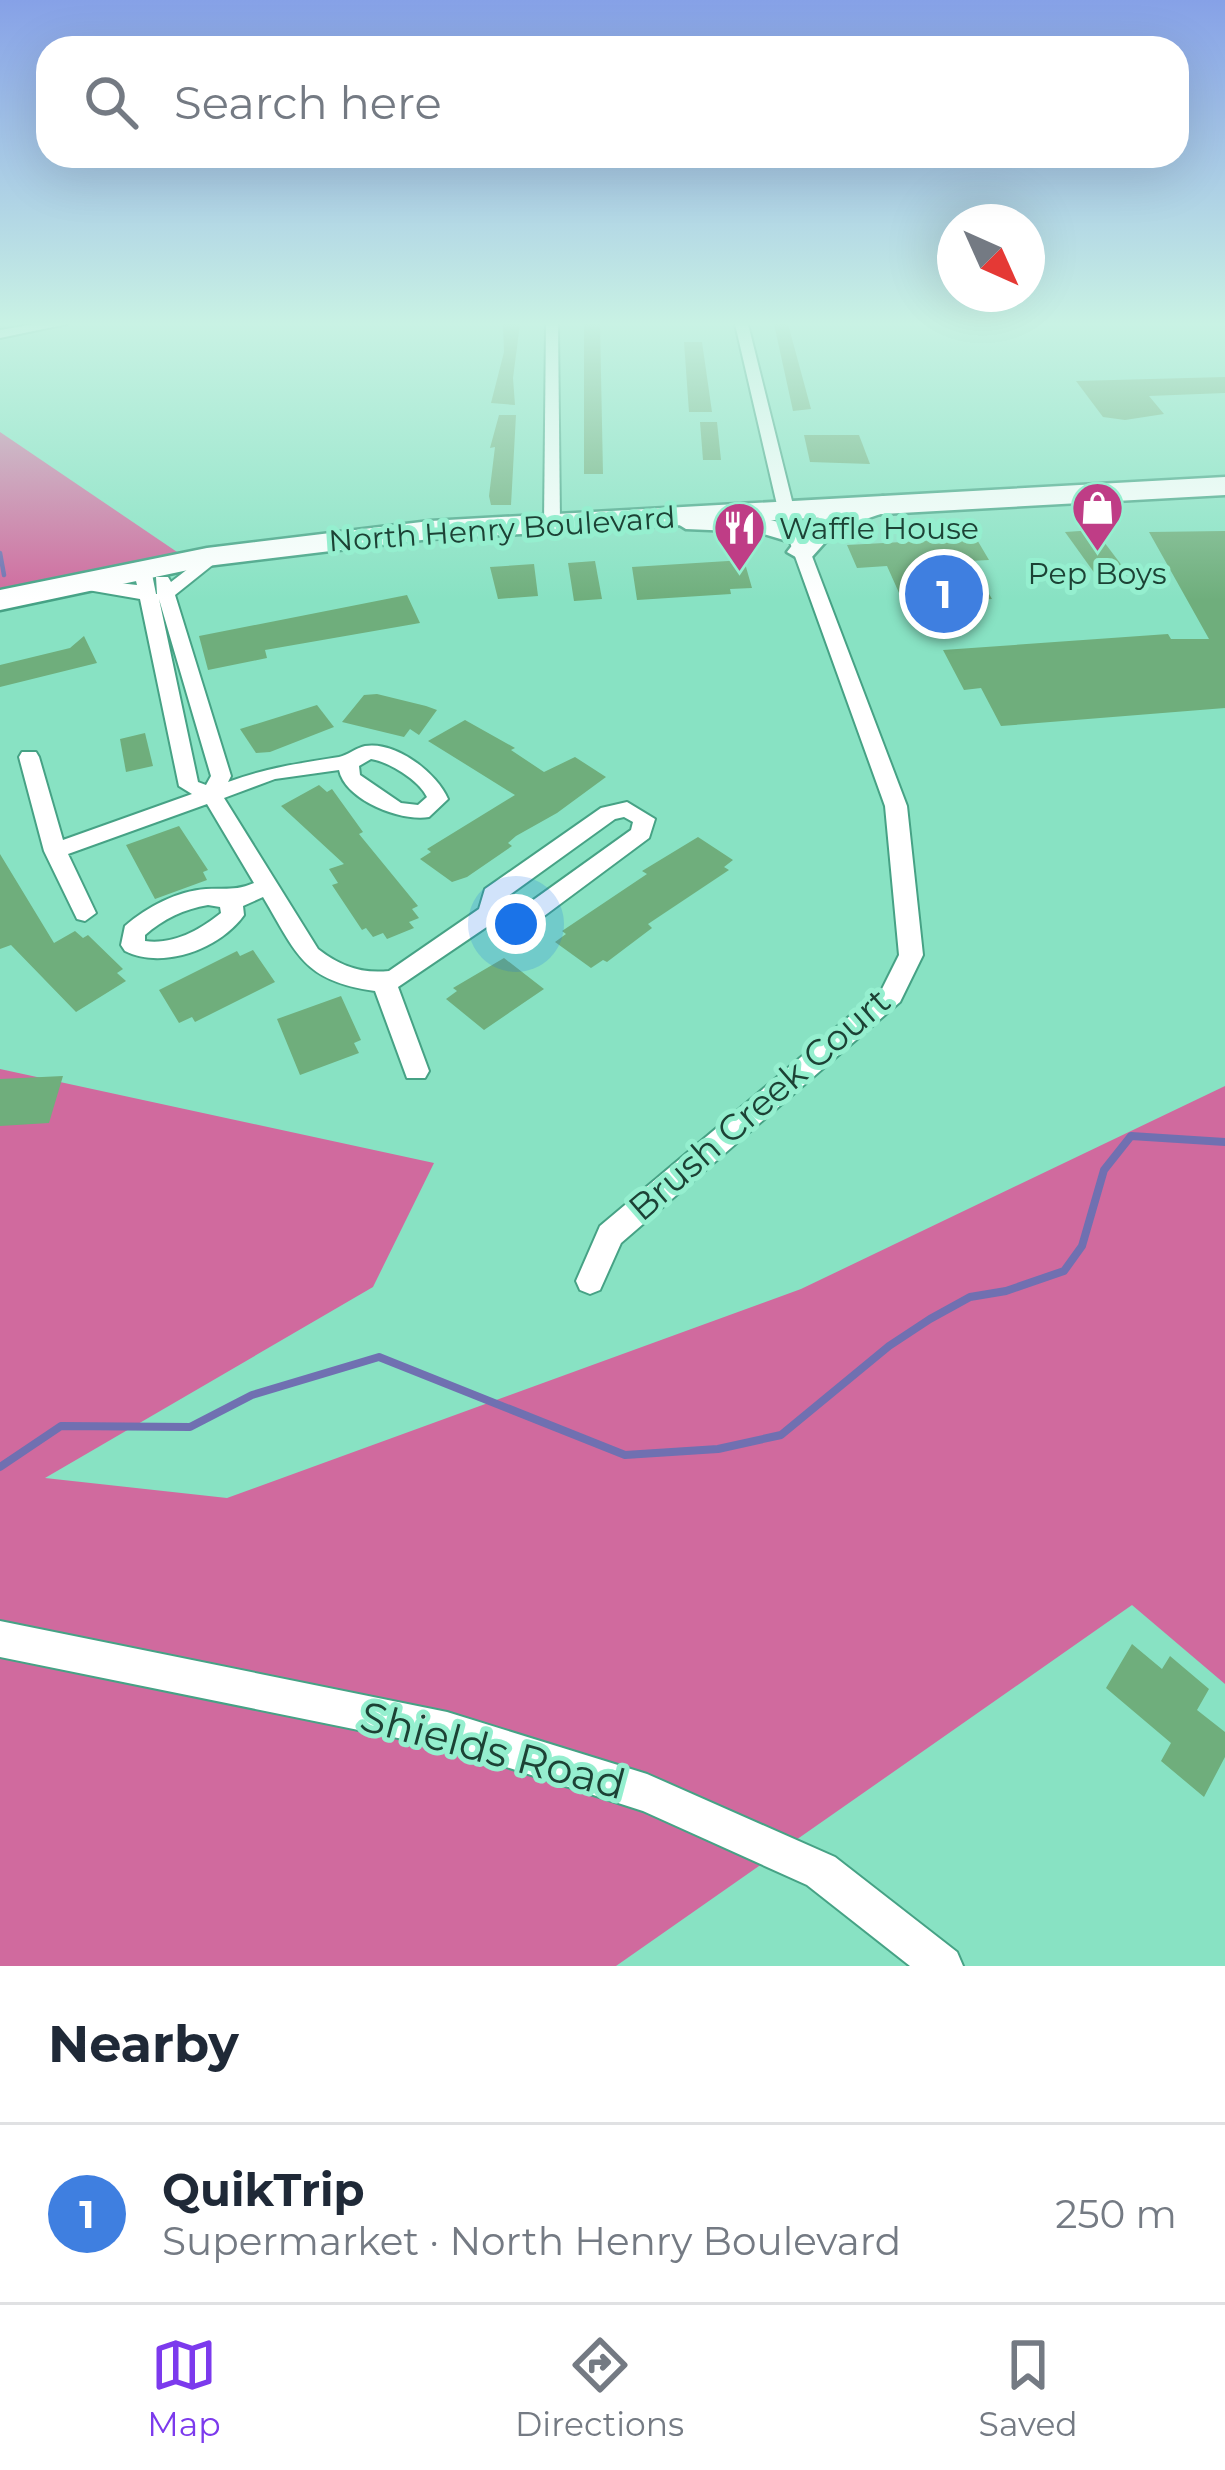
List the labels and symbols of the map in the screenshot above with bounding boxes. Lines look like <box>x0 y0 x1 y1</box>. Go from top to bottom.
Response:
north arrow <box>937 204 1045 312</box>
shop icon: Pep Boys <box>1069 480 1125 554</box>
street label: North Henry Boulevard <box>327 498 677 560</box>
restaurant icon: Waffle House <box>712 500 768 574</box>
place label: Waffle House <box>779 510 979 547</box>
pin: 1 <box>905 549 983 639</box>
place label: Pep Boys <box>1027 555 1167 592</box>
your location <box>486 894 546 954</box>
street label: Brush Creek Court <box>619 978 899 1230</box>
street label: Shields Road <box>355 1690 631 1810</box>

